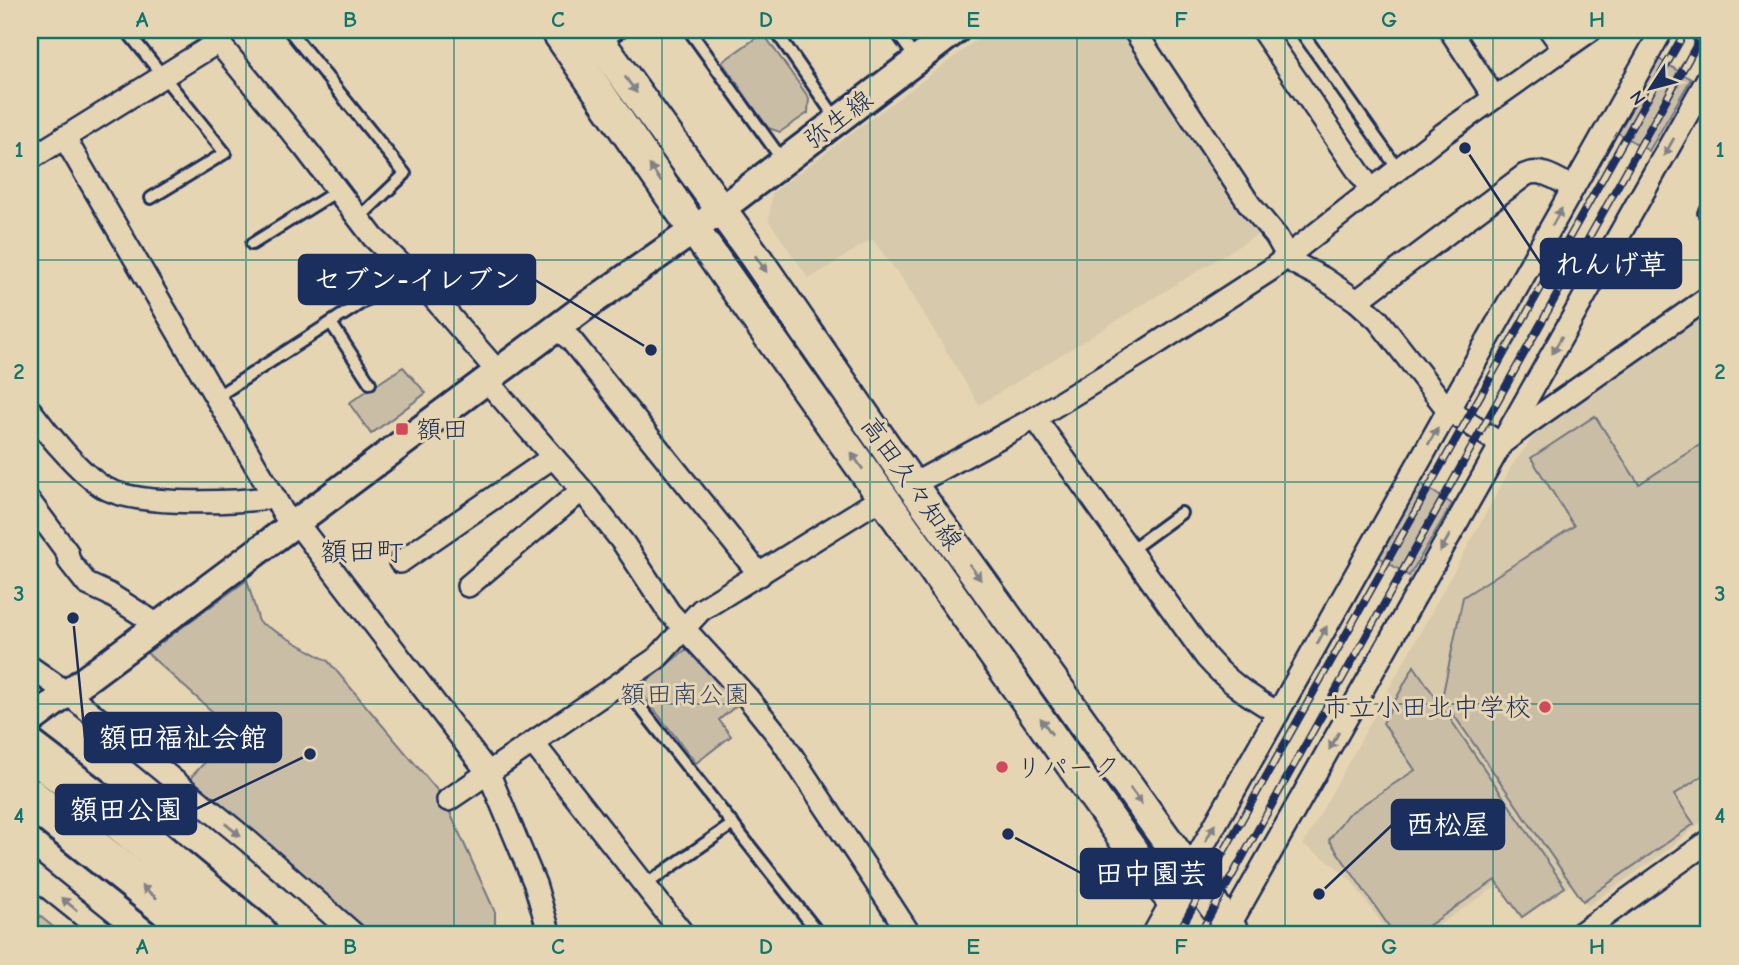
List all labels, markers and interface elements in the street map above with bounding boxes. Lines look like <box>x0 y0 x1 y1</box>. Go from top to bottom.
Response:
text: A <box>136 6 149 33</box>
text: B <box>343 6 357 33</box>
text: C <box>551 6 565 33</box>
text: D <box>759 6 773 33</box>
text: E <box>966 6 980 33</box>
text: F <box>1174 6 1188 33</box>
text: G <box>1381 6 1397 33</box>
text: H <box>1589 6 1605 33</box>
north arrow <box>1616 52 1686 122</box>
one-way arrow <box>624 76 638 94</box>
street label: 弥生線 <box>798 84 879 155</box>
text: N <box>1626 86 1651 109</box>
text: 1 <box>14 136 24 163</box>
text: 1 <box>1715 136 1725 163</box>
one-way arrow <box>1663 137 1675 156</box>
one-way arrow <box>648 164 662 182</box>
one-way arrow <box>1551 207 1563 227</box>
callout: れんげ草 <box>1541 239 1681 288</box>
text: れんげ草 <box>1555 249 1667 281</box>
callout: セブン-イレブン <box>299 255 535 304</box>
one-way arrow <box>754 255 768 273</box>
text: セブン-イレブン <box>313 264 521 296</box>
one-way arrow <box>1551 335 1563 355</box>
text: 2 <box>13 358 25 385</box>
text: 2 <box>1714 358 1726 385</box>
street label: 高田久々知線 <box>854 411 968 556</box>
place label: 額田 <box>416 415 468 445</box>
marker: 額田 <box>394 421 410 437</box>
one-way arrow <box>1427 427 1439 446</box>
one-way arrow <box>850 452 864 470</box>
one-way arrow <box>1439 533 1451 553</box>
district label: 額田町 <box>320 536 404 568</box>
one-way arrow <box>967 563 981 581</box>
text: 3 <box>13 580 25 607</box>
text: 3 <box>1714 580 1726 607</box>
one-way arrow <box>1316 625 1328 645</box>
park label: 額田南公園 <box>620 680 750 710</box>
place label: 市立小田北中学校 <box>1323 693 1531 723</box>
marker: 市立小田北中学校 <box>1537 699 1553 715</box>
callout: 額田福祉会館 <box>85 713 281 762</box>
one-way arrow <box>1039 717 1053 735</box>
text: 額田福祉会館 <box>99 722 267 754</box>
one-way arrow <box>1328 732 1340 751</box>
place label: リパーク <box>1016 753 1120 783</box>
marker: リパーク <box>994 759 1010 775</box>
callout: 額田公園 <box>56 785 196 834</box>
one-way arrow <box>1129 787 1143 805</box>
text: 額田公園 <box>70 794 182 826</box>
callout: 西松屋 <box>1392 800 1504 849</box>
text: 4 <box>14 802 25 829</box>
text: 4 <box>1715 802 1726 829</box>
text: 西松屋 <box>1406 809 1490 841</box>
one-way arrow <box>224 822 242 837</box>
one-way arrow <box>1204 823 1216 843</box>
callout: 田中園芸 <box>1081 849 1221 898</box>
text: 田中園芸 <box>1095 858 1207 890</box>
one-way arrow <box>140 885 158 900</box>
one-way arrow <box>60 897 77 912</box>
text: A <box>136 933 149 960</box>
text: B <box>343 933 357 960</box>
text: C <box>551 933 565 960</box>
text: D <box>759 933 773 960</box>
text: E <box>966 933 980 960</box>
text: F <box>1174 933 1188 960</box>
text: G <box>1381 933 1397 960</box>
text: H <box>1589 933 1605 960</box>

